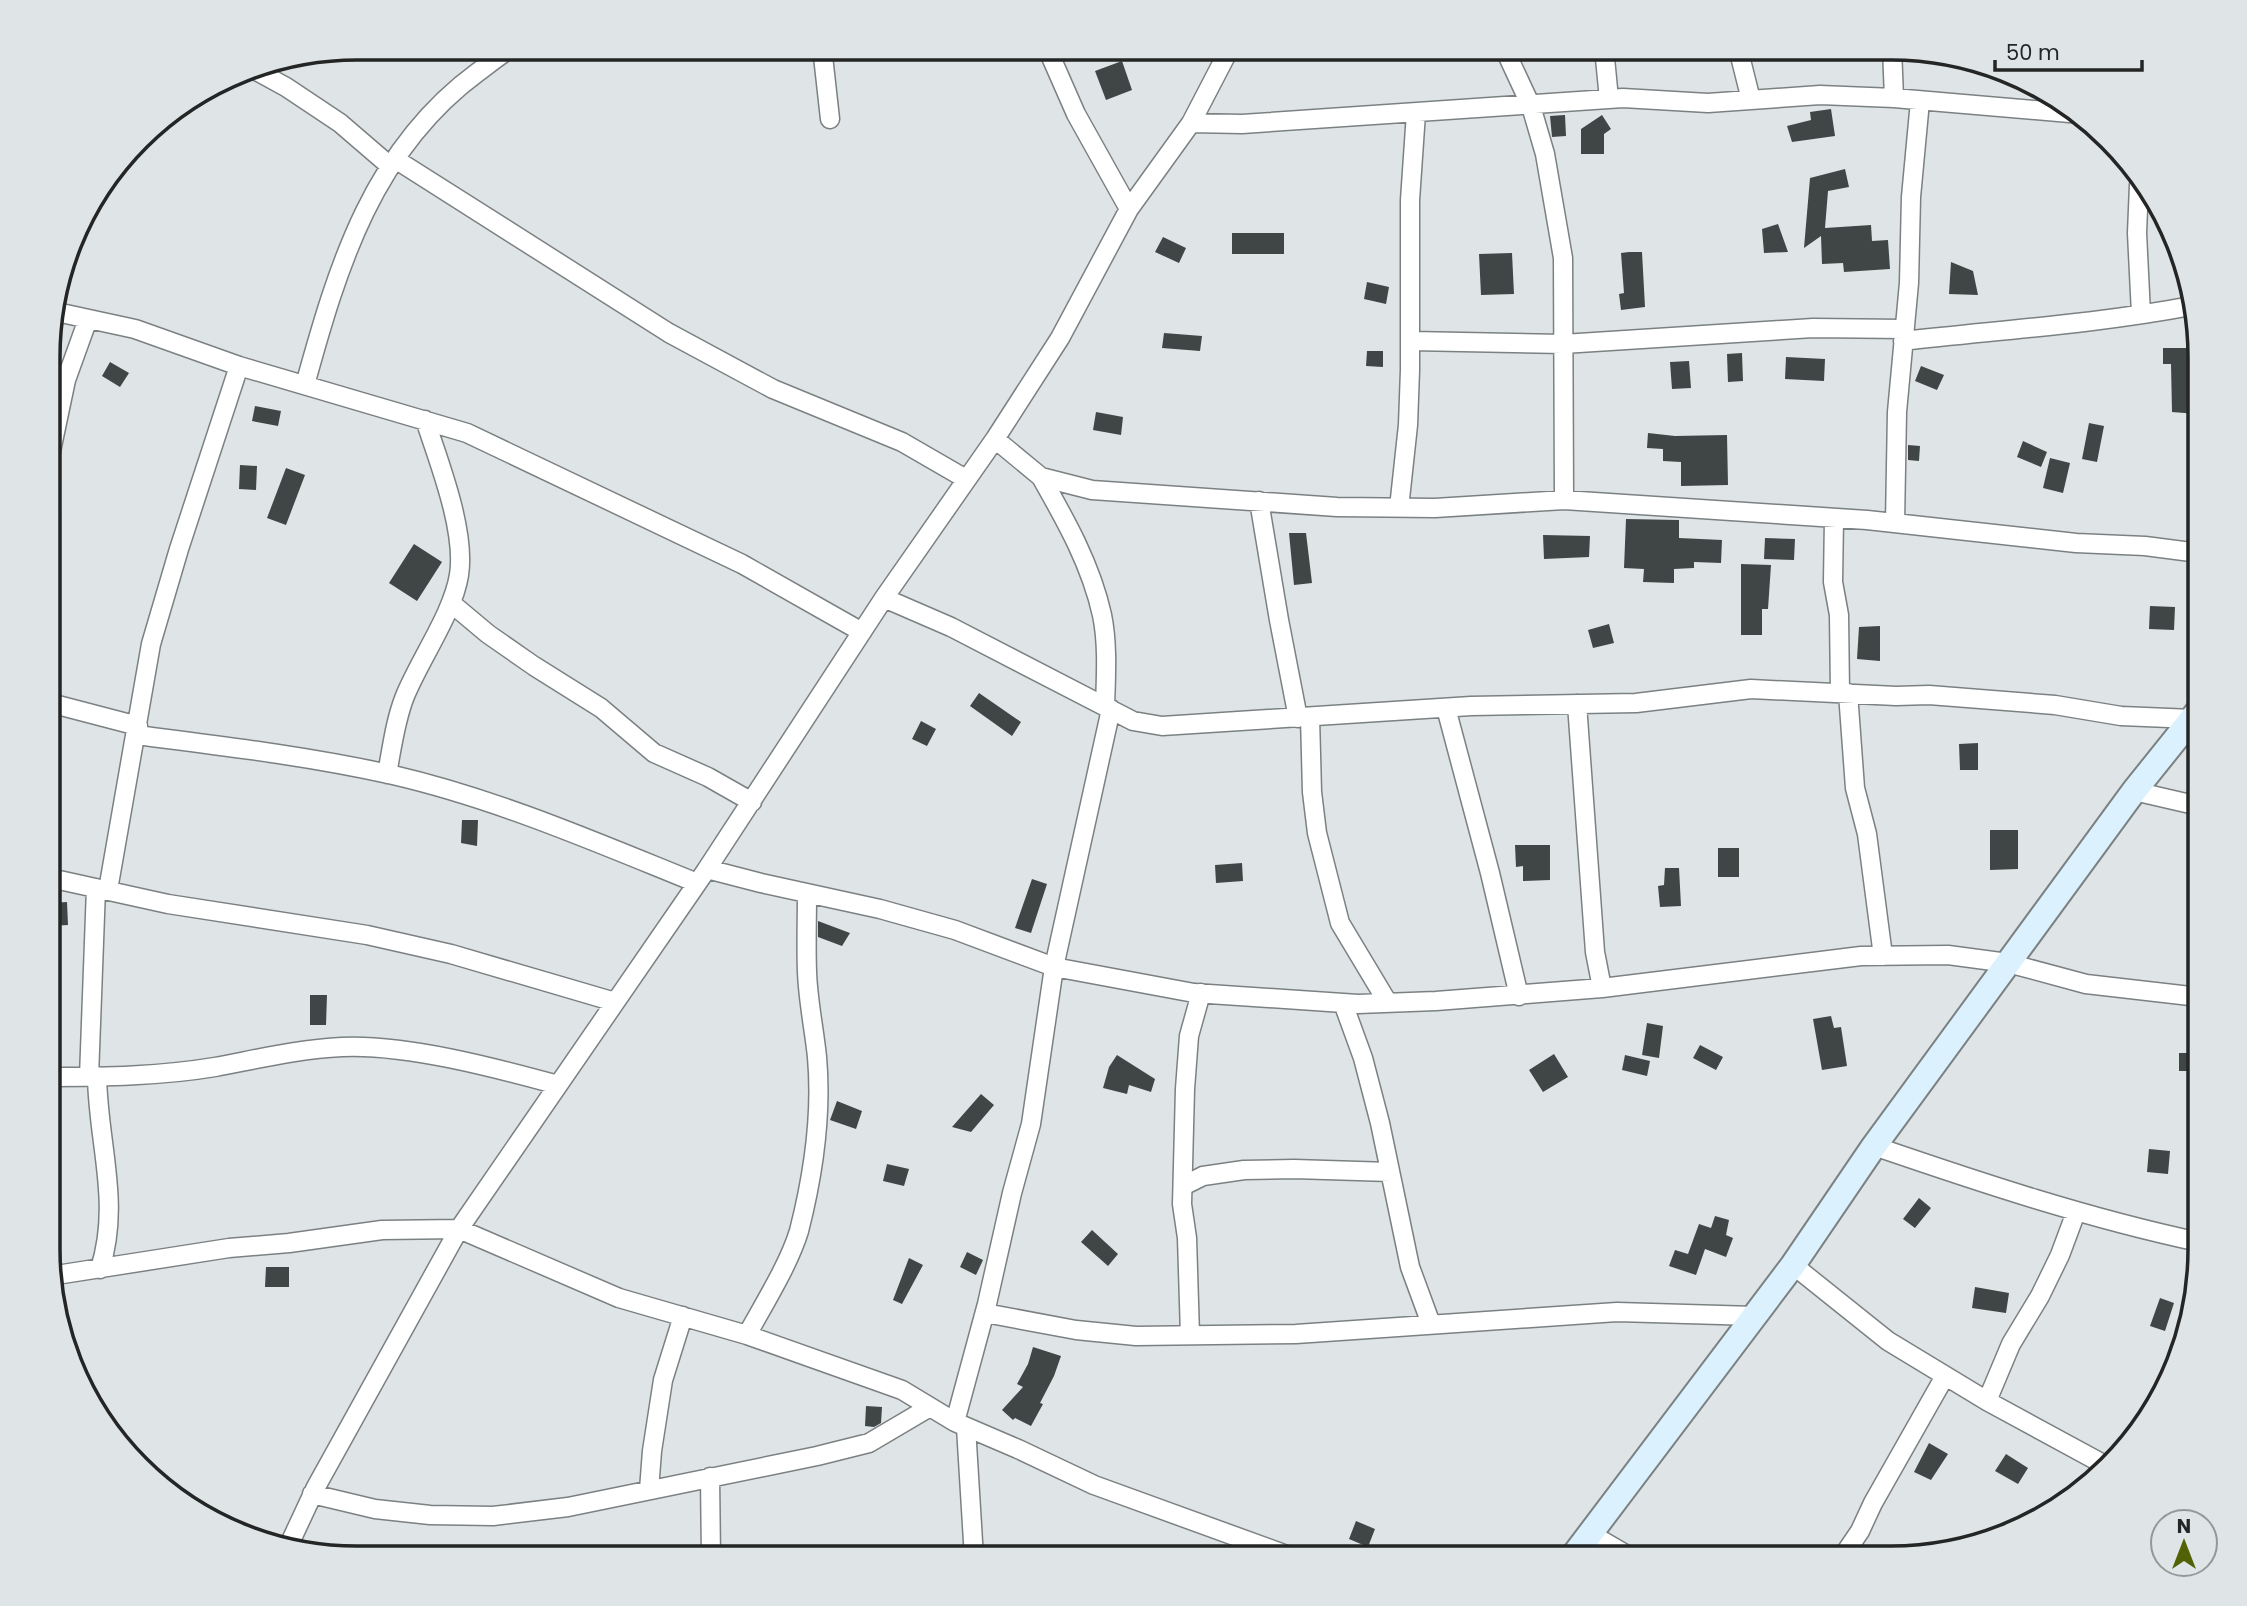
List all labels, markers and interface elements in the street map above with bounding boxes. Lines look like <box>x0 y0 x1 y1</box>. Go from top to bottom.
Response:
scale bar <box>1995 28 2142 72</box>
text: 50 m <box>2006 38 2060 67</box>
north arrow <box>2149 1508 2219 1578</box>
text: N <box>2177 1513 2191 1540</box>

